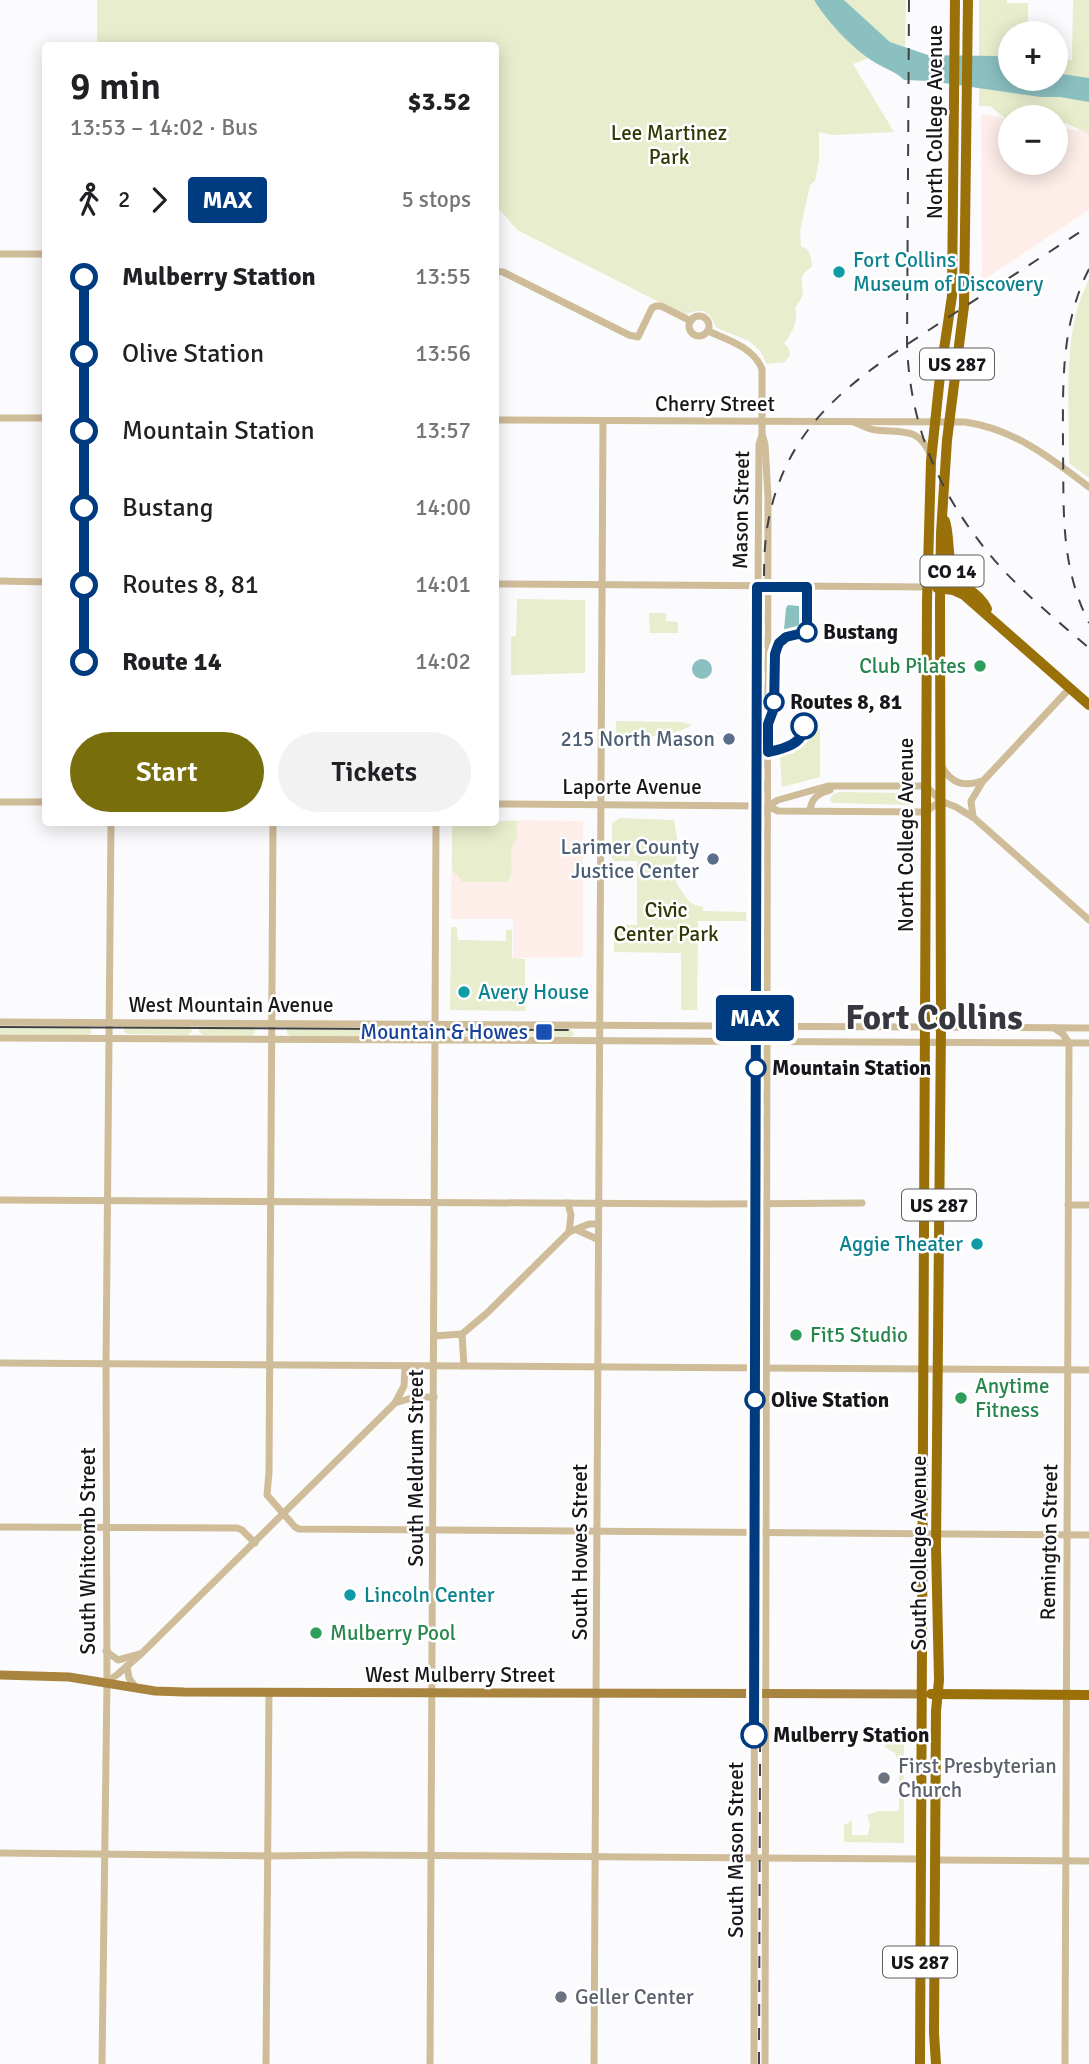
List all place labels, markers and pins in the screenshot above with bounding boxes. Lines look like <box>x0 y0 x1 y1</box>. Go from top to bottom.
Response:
place label: Fort Collins Museum of Discovery <box>853 247 1043 297</box>
marker: Fort Collins Museum of Discovery <box>831 264 847 280</box>
place label: Bustang <box>823 619 898 645</box>
marker: Bustang <box>797 622 817 642</box>
place label: Club Pilates <box>859 653 966 679</box>
marker: Club Pilates <box>972 658 988 674</box>
place label: Routes 8, 81 <box>790 689 902 715</box>
marker: Routes 8, 81 <box>764 692 784 712</box>
unlabelled marker <box>791 713 817 739</box>
place label: 215 North Mason <box>560 726 715 752</box>
marker: 215 North Mason <box>721 731 737 747</box>
place label: Larimer County Justice Center <box>561 834 699 884</box>
marker: Larimer County Justice Center <box>705 851 721 867</box>
place label: Avery House <box>478 979 589 1005</box>
marker: Avery House <box>456 984 472 1000</box>
place label: Mountain & Howes <box>360 1019 528 1045</box>
marker: Mountain & Howes <box>534 1022 554 1042</box>
place label: Mountain Station <box>772 1055 931 1081</box>
marker: Mountain Station <box>746 1058 766 1078</box>
place label: Aggie Theater <box>839 1231 963 1257</box>
marker: Aggie Theater <box>969 1236 985 1252</box>
place label: Fit5 Studio <box>810 1322 908 1348</box>
marker: Fit5 Studio <box>788 1327 804 1343</box>
place label: Anytime Fitness <box>975 1373 1049 1423</box>
place label: Olive Station <box>771 1387 889 1413</box>
marker: Olive Station <box>745 1390 765 1410</box>
marker: Anytime Fitness <box>953 1390 969 1406</box>
place label: Lincoln Center <box>364 1582 495 1608</box>
marker: Lincoln Center <box>342 1587 358 1603</box>
place label: Mulberry Pool <box>330 1620 456 1646</box>
marker: Mulberry Pool <box>308 1625 324 1641</box>
marker: Mulberry Station <box>741 1722 767 1748</box>
place label: Mulberry Station <box>773 1722 929 1748</box>
place label: First Presbyterian Church <box>898 1753 1057 1803</box>
marker: First Presbyterian Church <box>876 1770 892 1786</box>
place label: Geller Center <box>575 1984 694 2010</box>
marker: Geller Center <box>553 1989 569 2005</box>

